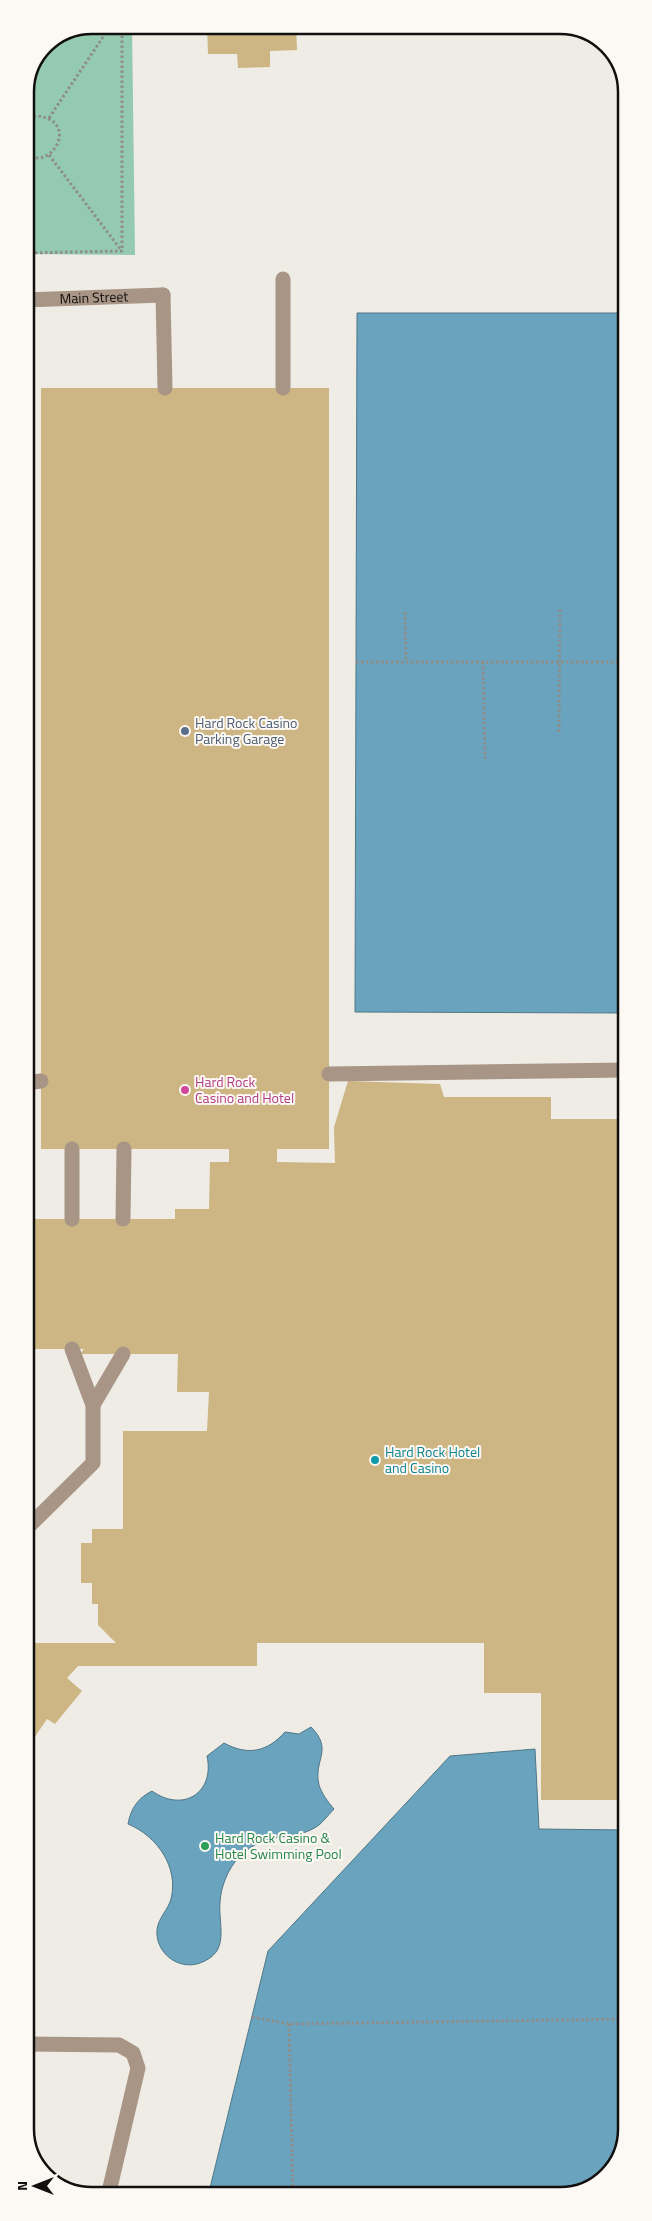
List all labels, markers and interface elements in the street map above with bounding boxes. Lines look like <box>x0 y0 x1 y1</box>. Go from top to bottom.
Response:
street label: Main Street <box>59 285 129 309</box>
place label: Hard Rock Casino Parking Garage <box>195 712 298 749</box>
marker: Hard Rock Casino Parking Garage <box>179 725 191 737</box>
place label: Hard Rock Casino and Hotel <box>195 1071 294 1108</box>
marker: Hard Rock Casino and Hotel <box>179 1084 191 1096</box>
place label: Hard Rock Hotel and Casino <box>385 1441 480 1478</box>
marker: Hard Rock Hotel and Casino <box>369 1454 381 1466</box>
place label: Hard Rock Casino & Hotel Swimming Pool <box>215 1827 342 1864</box>
marker: Hard Rock Casino & Hotel Swimming Pool <box>199 1840 211 1852</box>
north arrow <box>10 2161 60 2211</box>
text: N <box>11 2181 32 2191</box>

